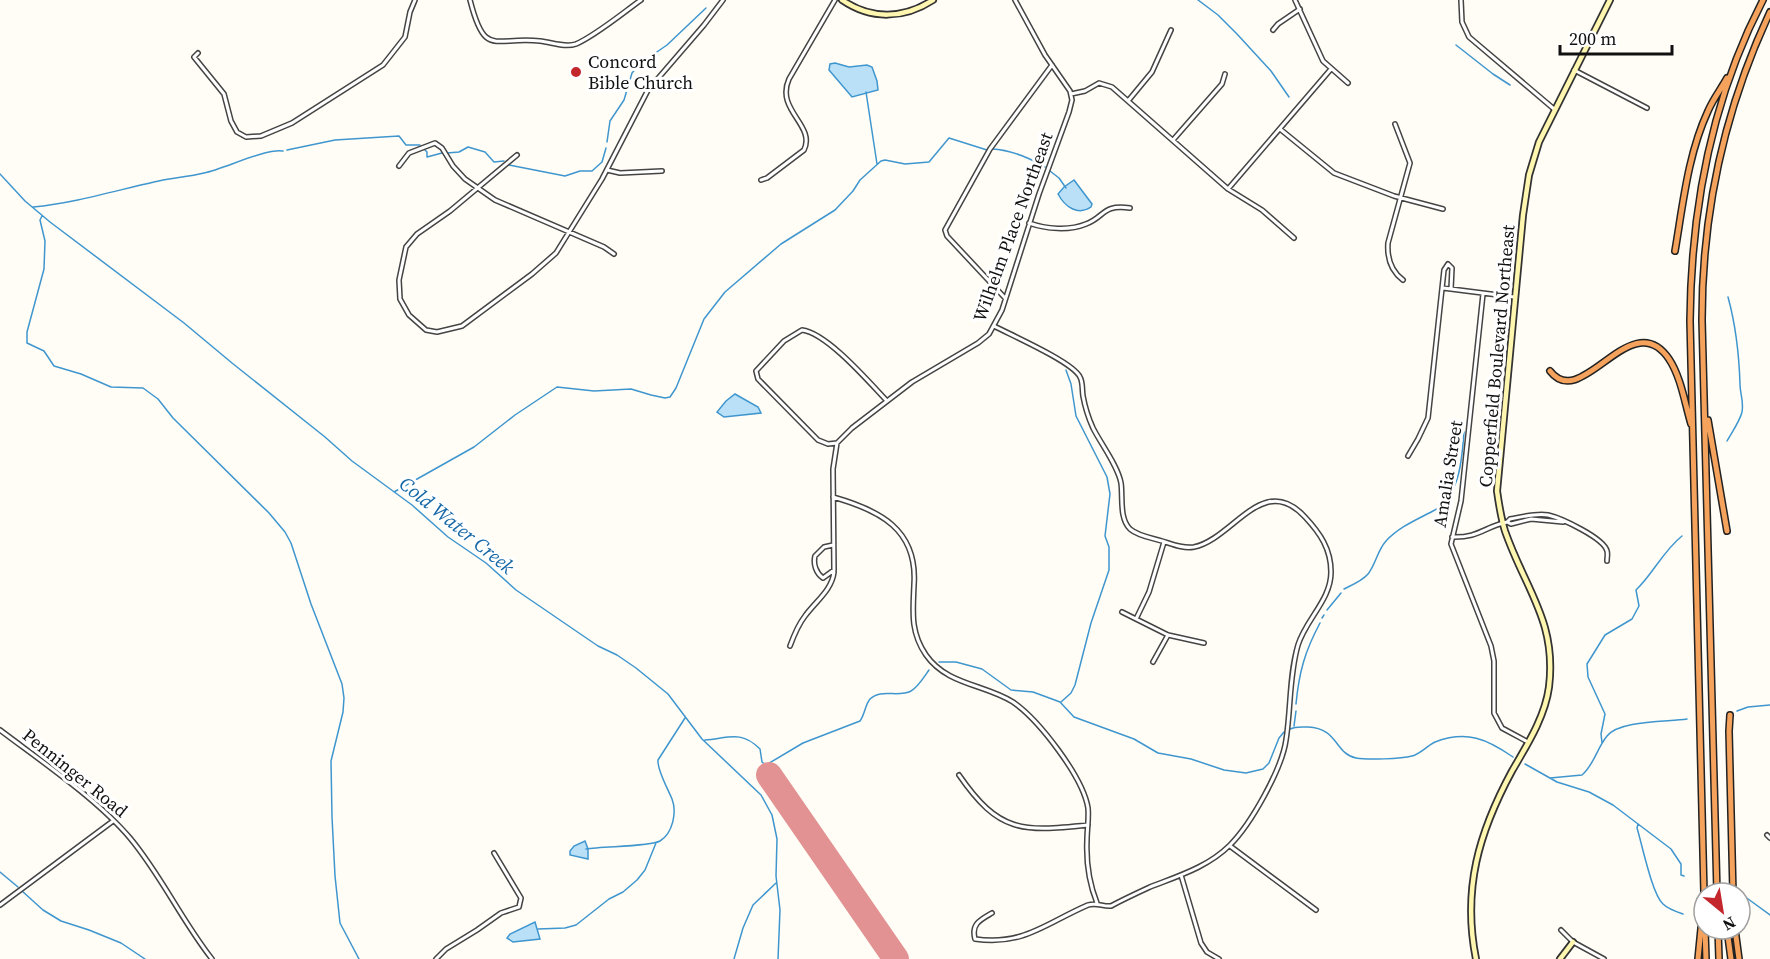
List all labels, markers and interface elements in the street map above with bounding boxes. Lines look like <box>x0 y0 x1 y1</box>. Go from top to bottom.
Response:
scale bar <box>1560 18 1672 56</box>
text: 200 m <box>1569 26 1616 51</box>
place label: Concord Bible Church <box>588 49 693 95</box>
marker: Concord Bible Church <box>569 65 583 79</box>
street label: Wilhelm Place Northeast <box>967 129 1058 325</box>
street label: Copperfield Boulevard Northeast <box>1473 224 1520 488</box>
street label: Amalia Street <box>1427 419 1468 529</box>
water label: Cold Water Creek <box>393 470 521 581</box>
street label: Penninger Road <box>18 722 133 823</box>
north arrow <box>1692 881 1752 941</box>
text: N <box>1719 912 1740 937</box>

